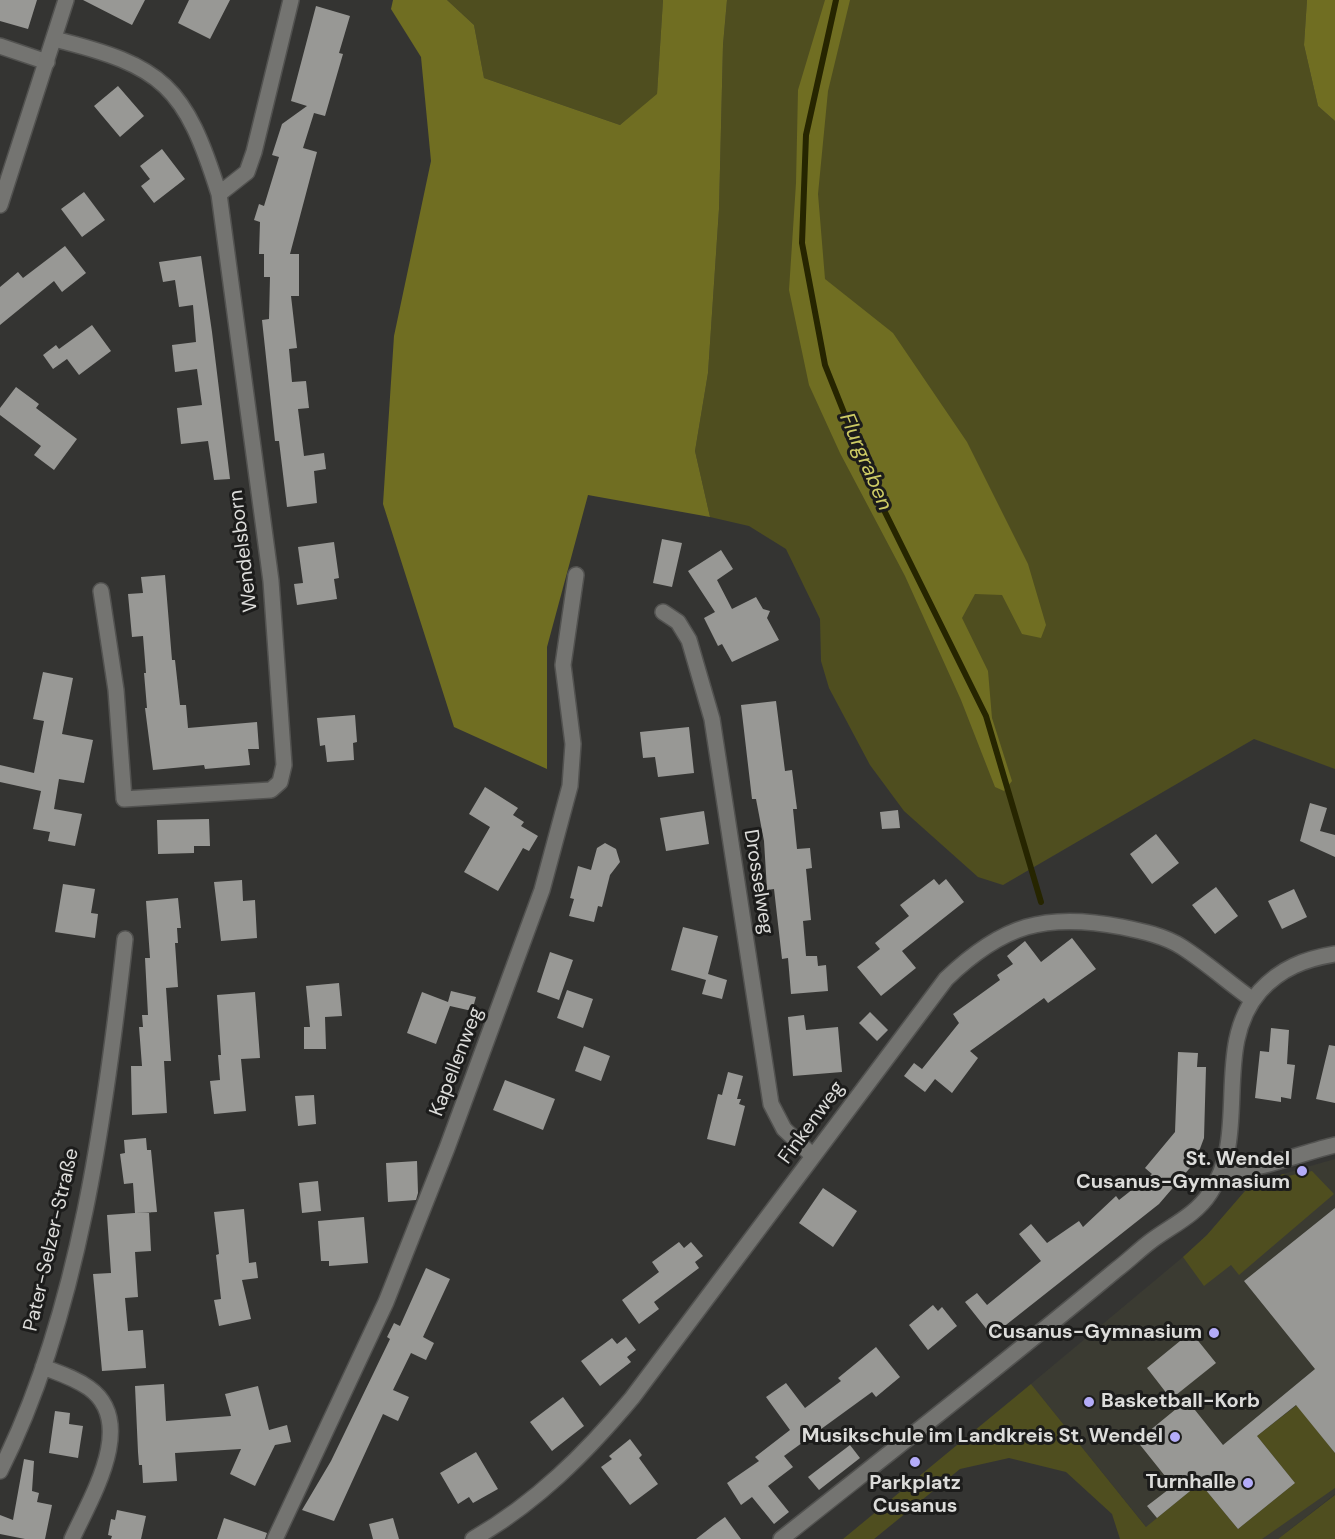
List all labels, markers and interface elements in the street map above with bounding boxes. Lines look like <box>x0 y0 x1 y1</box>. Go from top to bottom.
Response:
water label: Flurgraben <box>833 409 897 515</box>
street label: Wendelsborn <box>225 489 263 613</box>
street label: Drosselweg <box>738 828 778 936</box>
street label: Kapellenweg <box>425 1004 489 1120</box>
street label: Finkenweg <box>774 1077 850 1169</box>
street label: Pater-Selzer-Straße <box>19 1146 85 1334</box>
place label: St. Wendel Cusanus-Gymnasium <box>1076 1148 1290 1195</box>
marker: St. Wendel Cusanus-Gymnasium <box>1295 1164 1309 1178</box>
place label: Cusanus-Gymnasium <box>988 1321 1202 1345</box>
marker: Cusanus-Gymnasium <box>1207 1326 1221 1340</box>
place label: Basketball-Korb <box>1101 1390 1260 1414</box>
marker: Basketball-Korb <box>1082 1395 1096 1409</box>
place label: Musikschule im Landkreis St. Wendel <box>802 1425 1163 1449</box>
marker: Musikschule im Landkreis St. Wendel <box>1168 1430 1182 1444</box>
marker: Parkplatz Cusanus <box>908 1455 922 1469</box>
place label: Turnhalle <box>1145 1471 1236 1495</box>
place label: Parkplatz Cusanus <box>869 1472 961 1519</box>
marker: Turnhalle <box>1241 1476 1255 1490</box>

